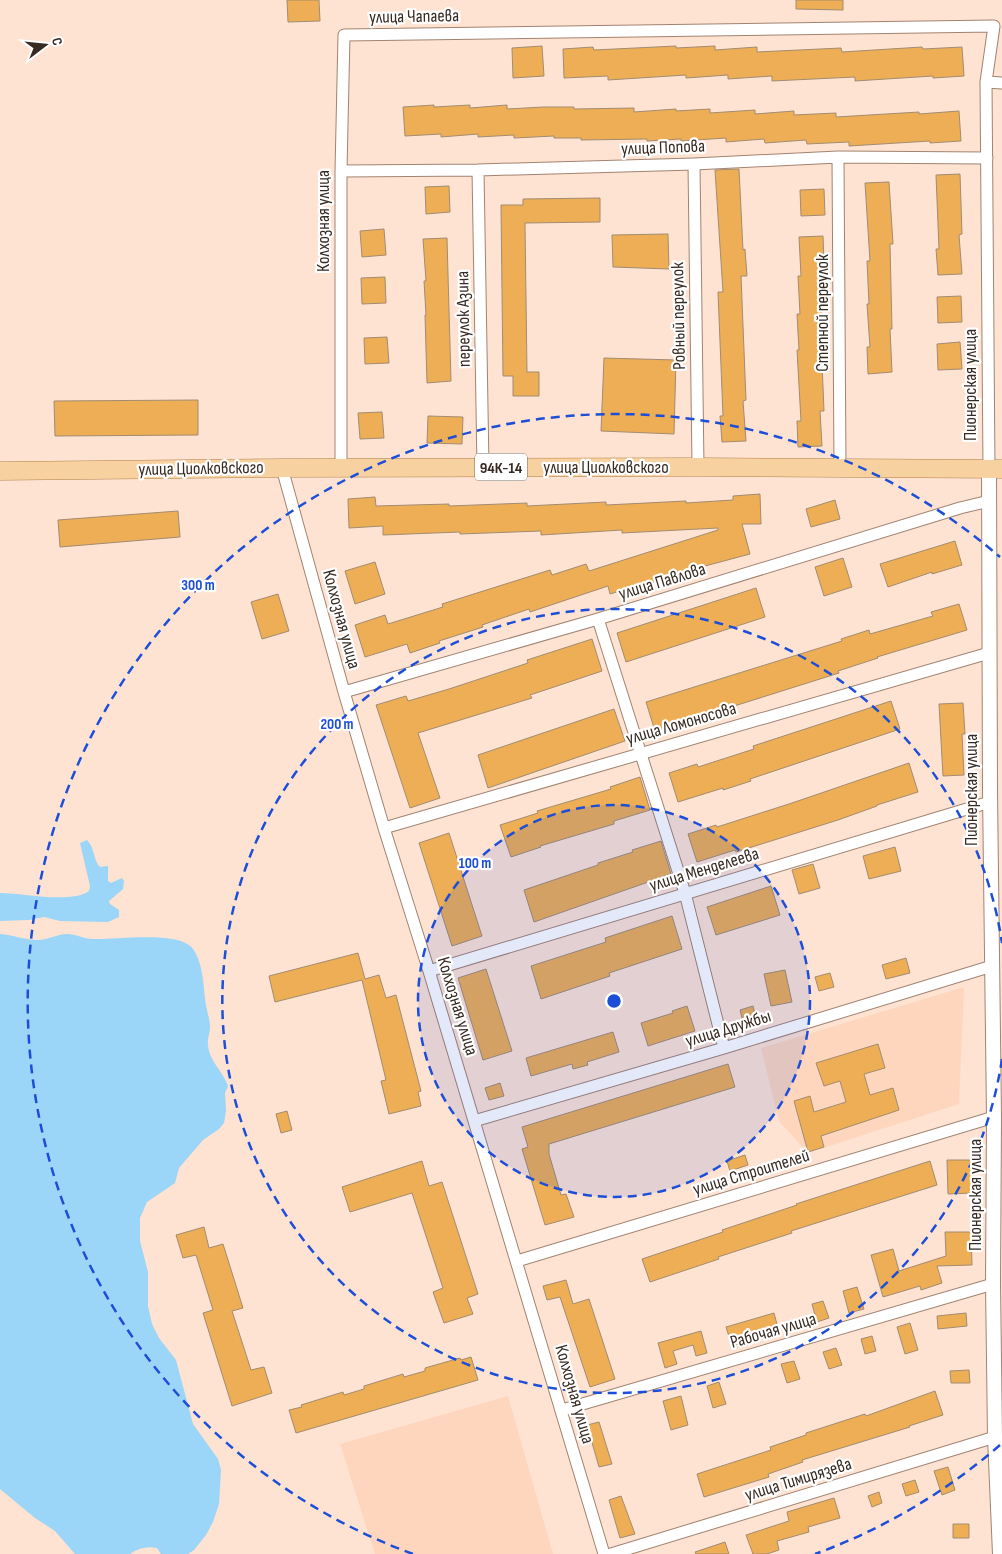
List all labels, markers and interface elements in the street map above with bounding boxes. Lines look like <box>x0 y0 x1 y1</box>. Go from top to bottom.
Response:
street label: улица Чапаева <box>369 5 459 28</box>
north arrow <box>20 20 70 70</box>
text: С <box>48 36 66 47</box>
street label: улица Попова <box>621 136 706 159</box>
street label: Колхозная улица <box>313 170 334 272</box>
street label: Степной переулок <box>812 254 833 372</box>
street label: Ровный переулок <box>667 262 690 370</box>
street label: переулок Азина <box>452 271 475 367</box>
street label: Пионерская улица <box>960 329 981 441</box>
road number: 94К-14 <box>475 454 527 481</box>
street label: улица Циолковского <box>138 457 264 480</box>
street label: улица Циолковского <box>543 457 669 478</box>
street label: улица Павлова <box>616 558 708 605</box>
street label: Колхозная улица <box>318 567 365 671</box>
text: 300 m <box>181 576 215 595</box>
street label: улица Ломоносова <box>624 698 739 749</box>
text: 200 m <box>320 715 354 734</box>
street label: Пионерская улица <box>961 734 982 846</box>
street label: улица Менделеева <box>647 843 761 896</box>
text: 100 m <box>459 854 491 873</box>
street label: Колхозная улица <box>433 954 482 1058</box>
centre of rings <box>605 992 623 1010</box>
street label: улица Дружбы <box>683 1006 773 1051</box>
street label: Пионерская улица <box>965 1139 986 1251</box>
street label: улица Строителей <box>690 1145 812 1200</box>
street label: Рабочая улица <box>728 1308 819 1353</box>
street label: Колхозная улица <box>550 1342 599 1446</box>
street label: улица Тимирязева <box>742 1453 854 1506</box>

